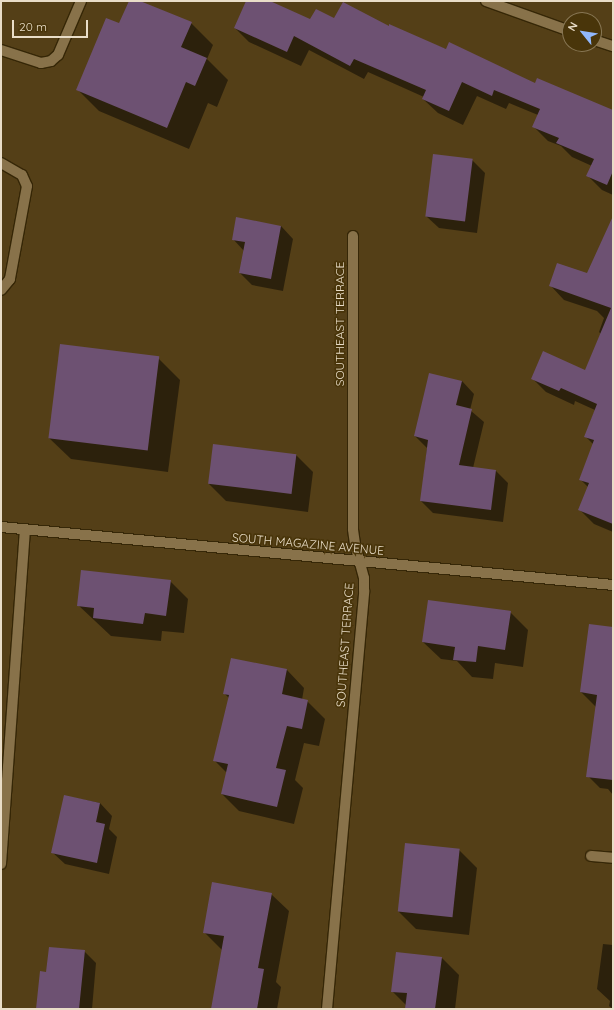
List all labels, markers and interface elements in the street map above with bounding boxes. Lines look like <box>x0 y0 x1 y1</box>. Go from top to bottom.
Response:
scale bar <box>14 12 90 38</box>
north arrow <box>562 12 602 52</box>
text: 20 m <box>19 19 47 34</box>
text: N <box>564 19 581 34</box>
street label: SOUTHEAST TERRACE <box>333 262 347 386</box>
street label: SOUTH MAGAZINE AVENUE <box>231 530 385 558</box>
street label: SOUTHEAST TERRACE <box>333 582 357 708</box>

